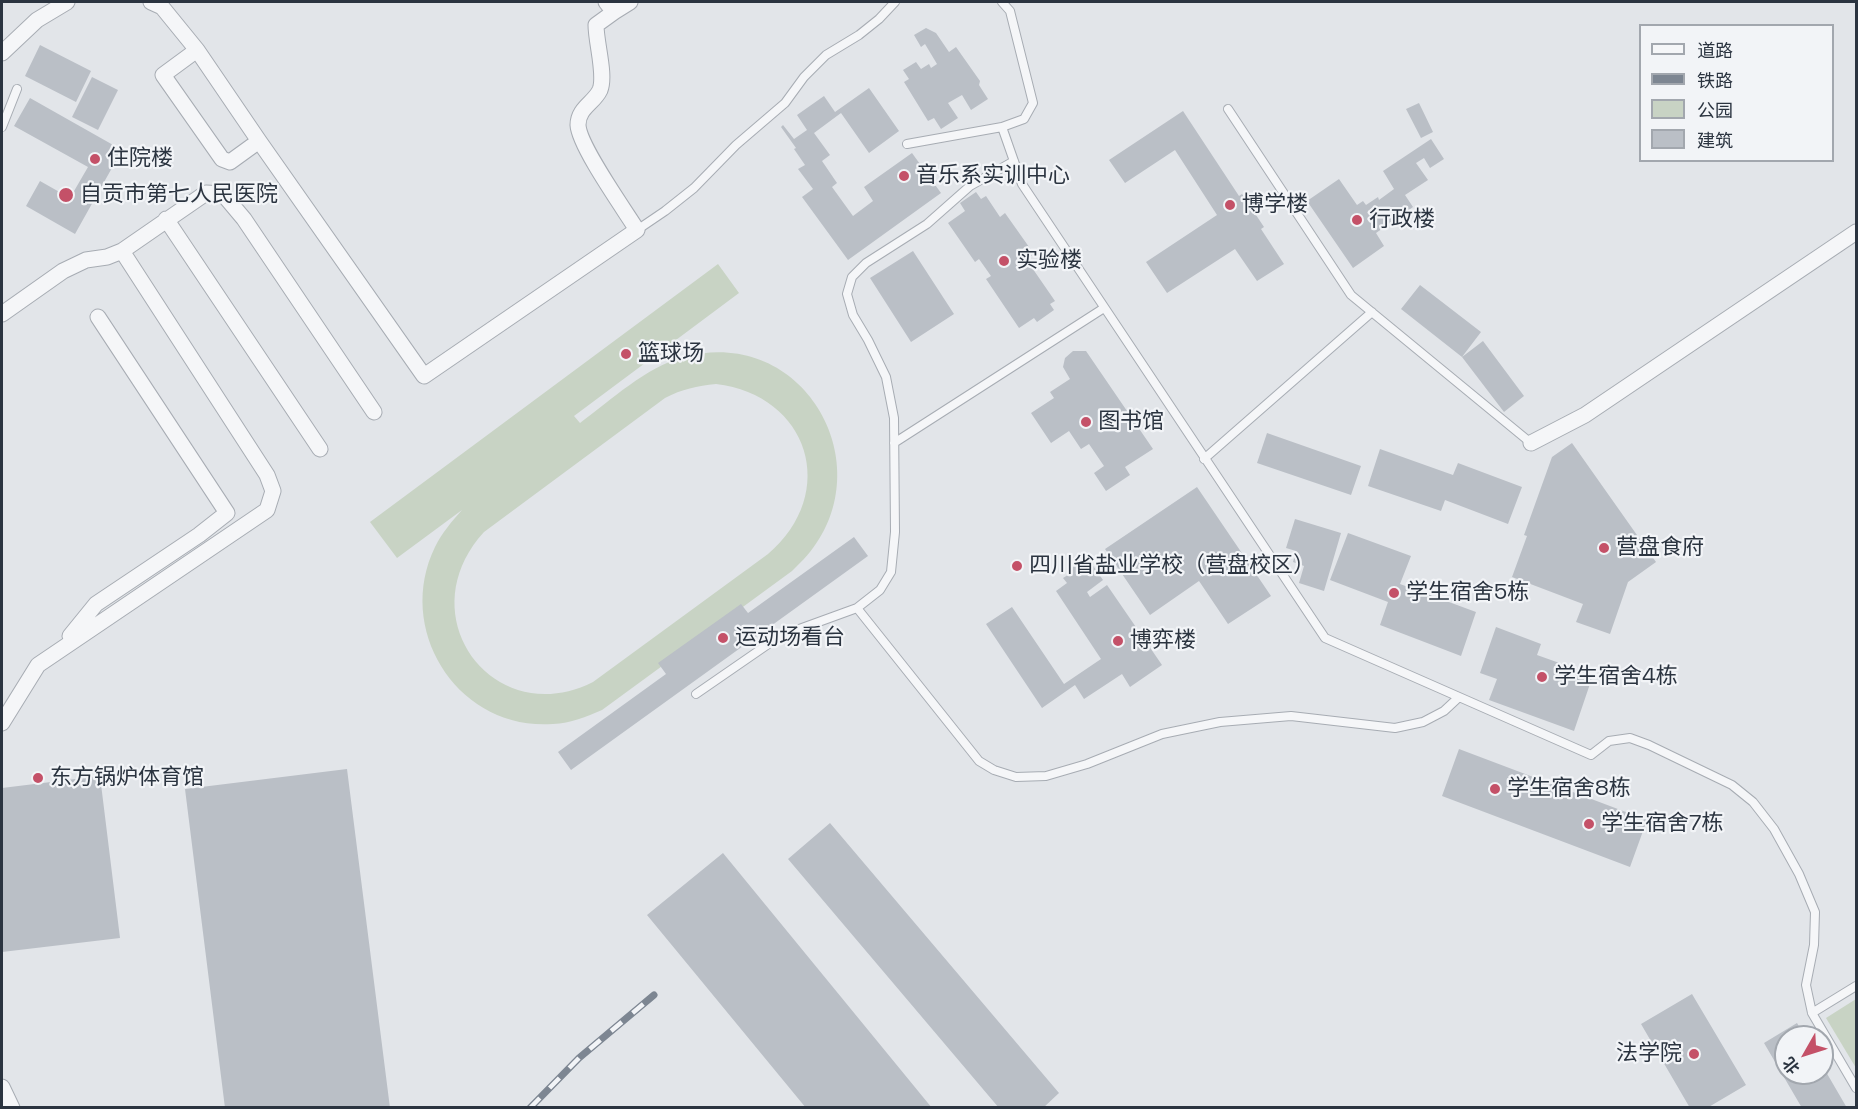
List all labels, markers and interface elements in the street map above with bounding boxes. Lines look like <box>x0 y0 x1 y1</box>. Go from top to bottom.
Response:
legend <box>1639 24 1834 162</box>
text: 道路 <box>1697 39 1733 62</box>
text: 铁路 <box>1697 69 1733 92</box>
text: 公园 <box>1697 99 1733 122</box>
text: 建筑 <box>1697 129 1733 152</box>
place label: 住院楼 <box>107 146 173 172</box>
marker: 住院楼 <box>88 152 102 166</box>
place label: 音乐系实训中心 <box>916 163 1070 189</box>
marker: 音乐系实训中心 <box>897 169 911 183</box>
place label: 自贡市第七人民医院 <box>80 182 278 208</box>
marker: 自贡市第七人民医院 <box>57 186 75 204</box>
place label: 博学楼 <box>1242 192 1308 218</box>
marker: 博学楼 <box>1223 198 1237 212</box>
place label: 行政楼 <box>1369 207 1435 233</box>
marker: 行政楼 <box>1350 213 1364 227</box>
place label: 实验楼 <box>1016 248 1082 274</box>
marker: 实验楼 <box>997 254 1011 268</box>
place label: 篮球场 <box>638 341 704 367</box>
marker: 篮球场 <box>619 347 633 361</box>
place label: 图书馆 <box>1098 409 1164 435</box>
marker: 图书馆 <box>1079 415 1093 429</box>
place label: 营盘食府 <box>1616 535 1704 561</box>
marker: 营盘食府 <box>1597 541 1611 555</box>
place label: 四川省盐业学校（营盘校区） <box>1029 553 1315 579</box>
marker: 四川省盐业学校（营盘校区） <box>1010 559 1024 573</box>
place label: 学生宿舍5栋 <box>1406 580 1529 606</box>
marker: 学生宿舍5栋 <box>1387 586 1401 600</box>
place label: 运动场看台 <box>735 625 845 651</box>
place label: 博弈楼 <box>1130 628 1196 654</box>
marker: 运动场看台 <box>716 631 730 645</box>
marker: 博弈楼 <box>1111 634 1125 648</box>
place label: 学生宿舍4栋 <box>1554 664 1678 690</box>
marker: 学生宿舍4栋 <box>1535 670 1549 684</box>
place label: 东方锅炉体育馆 <box>50 765 204 791</box>
marker: 东方锅炉体育馆 <box>31 771 45 785</box>
place label: 学生宿舍8栋 <box>1507 776 1631 802</box>
marker: 学生宿舍8栋 <box>1488 782 1502 796</box>
place label: 学生宿舍7栋 <box>1601 811 1723 837</box>
marker: 学生宿舍7栋 <box>1582 817 1596 831</box>
north arrow <box>1774 1025 1834 1085</box>
place label: 法学院 <box>1616 1041 1682 1067</box>
marker: 法学院 <box>1687 1047 1701 1061</box>
text: 北 <box>1778 1053 1804 1078</box>

